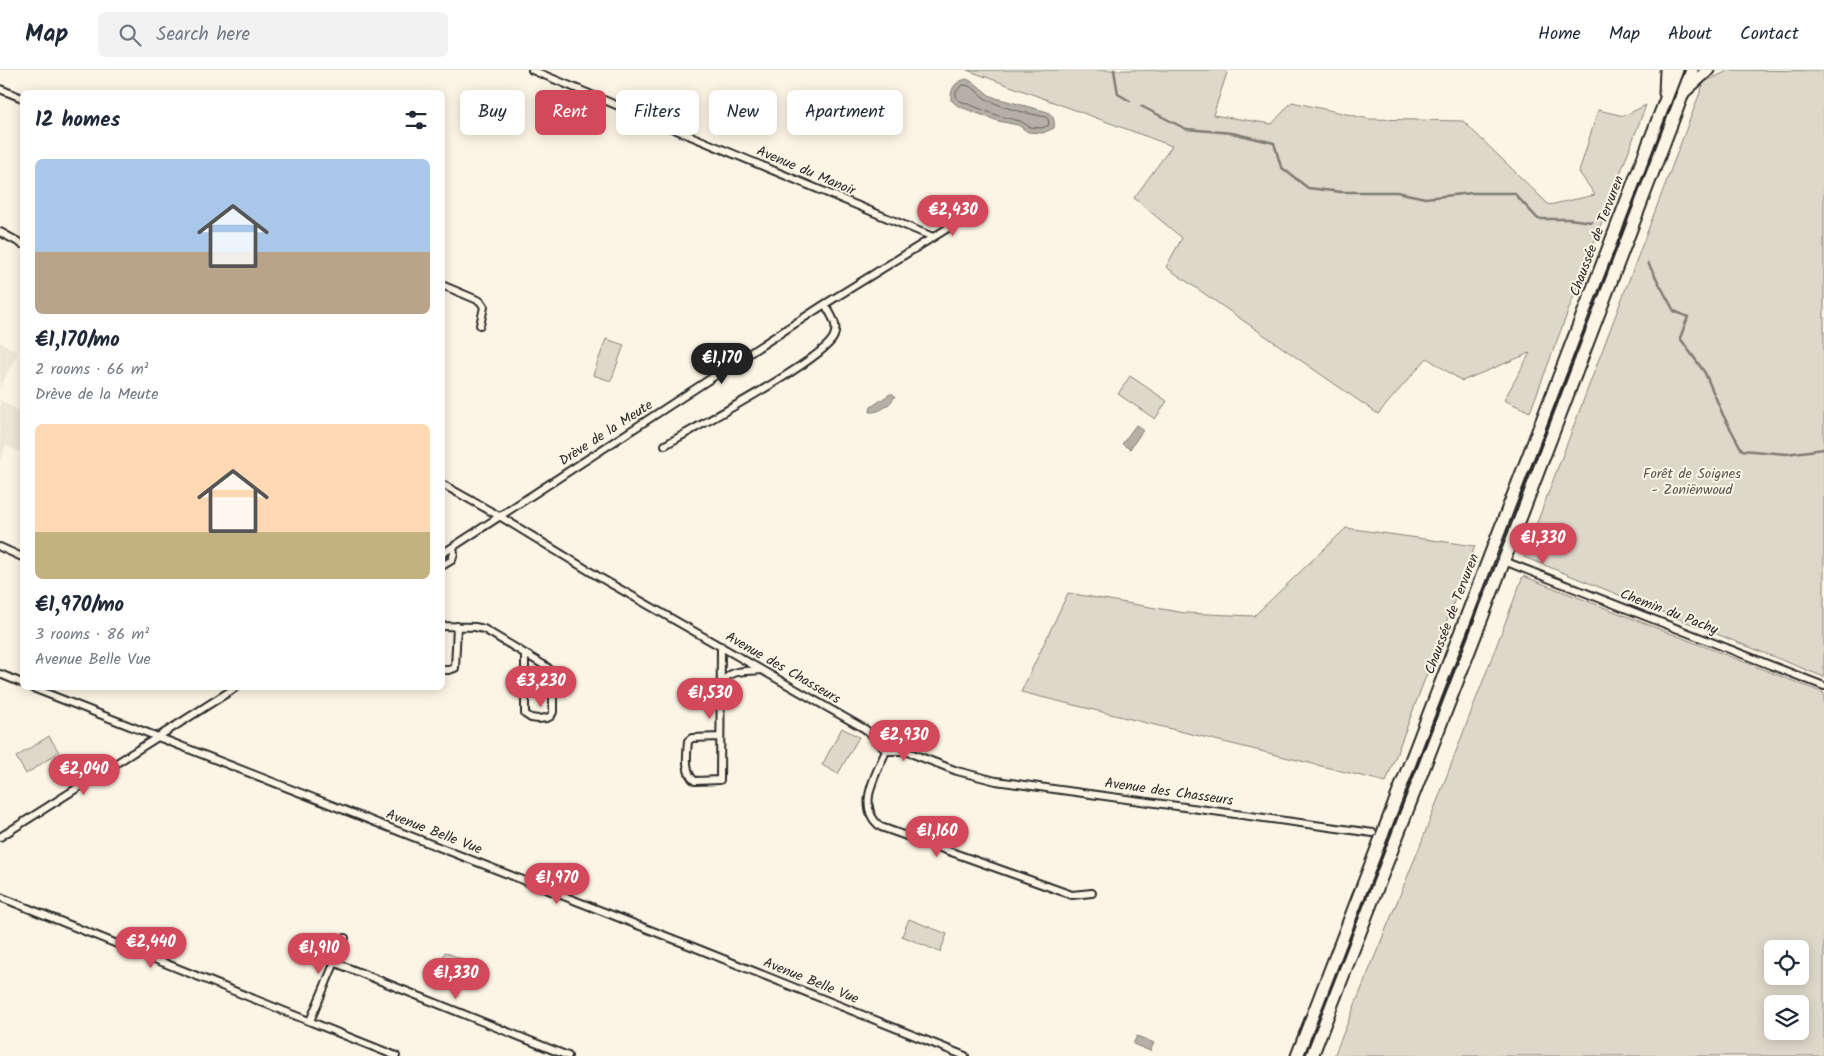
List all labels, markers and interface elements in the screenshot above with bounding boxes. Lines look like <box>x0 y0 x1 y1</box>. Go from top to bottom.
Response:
search box <box>98 12 448 57</box>
text: Map <box>25 15 68 54</box>
text: Search here <box>156 20 250 50</box>
text: Home <box>1538 20 1581 49</box>
text: Map <box>1609 20 1640 49</box>
text: About <box>1668 20 1712 49</box>
text: Contact <box>1740 20 1799 49</box>
icon: search <box>116 21 144 49</box>
chip: Buy <box>460 90 525 135</box>
chip: Rent <box>535 90 606 135</box>
chip: Filters <box>616 90 699 135</box>
chip: New <box>709 90 777 135</box>
chip: Apartment <box>787 90 903 135</box>
text: 12 homes <box>35 104 120 137</box>
icon: filters <box>402 106 430 134</box>
street label: Avenue du Manoir <box>753 140 860 202</box>
street label: Chaussée de Tervuren <box>1564 173 1630 299</box>
icon: home <box>188 191 278 281</box>
pin: €2,430 <box>912 194 994 237</box>
text: €2,430 <box>928 198 978 223</box>
text: €1,170/mo <box>35 324 120 357</box>
pin: €1,170 <box>681 342 763 385</box>
text: €1,170 <box>702 346 742 371</box>
text: 2 rooms · 66 m² <box>35 357 149 382</box>
text: Drève de la Meute <box>35 382 158 407</box>
street label: Drève de la Meute <box>555 394 658 472</box>
icon: home <box>188 456 278 546</box>
park label: Forêt de Soignes - Zoniënwoud <box>1643 463 1741 501</box>
pin: €1,330 <box>1502 522 1584 565</box>
text: €1,330 <box>1521 526 1565 551</box>
street label: Chaussée de Tervuren <box>1419 551 1485 677</box>
street label: Chemin du Pachy <box>1617 583 1722 641</box>
text: €1,970/mo <box>35 589 124 622</box>
text: 3 rooms · 86 m² <box>35 622 149 647</box>
street label: Avenue des Chasseurs <box>721 626 845 710</box>
text: Avenue Belle Vue <box>35 647 151 672</box>
pin: €3,230 <box>500 666 582 708</box>
text: €3,230 <box>516 669 566 694</box>
pin: €1,530 <box>669 678 751 720</box>
text: €1,530 <box>688 681 732 706</box>
pin: €2,930 <box>863 720 945 762</box>
text: €2,930 <box>880 723 928 748</box>
pin: €2,040 <box>43 754 125 796</box>
text: €2,040 <box>60 757 108 782</box>
street label: Avenue des Chasseurs <box>1103 772 1235 812</box>
street label: Avenue Belle Vue <box>383 804 486 861</box>
pin: €1,160 <box>896 816 978 858</box>
text: €1,160 <box>917 819 957 844</box>
pin: €1,970 <box>516 862 598 905</box>
text: €1,970 <box>535 866 579 891</box>
pin: €2,440 <box>110 926 192 969</box>
text: €2,440 <box>126 930 176 955</box>
pin: €1,910 <box>278 932 360 975</box>
text: €1,910 <box>299 936 339 961</box>
map controls <box>1764 940 1809 1040</box>
button: locate <box>1764 940 1809 985</box>
street label: Avenue Belle Vue <box>760 952 863 1010</box>
pin: €1,330 <box>415 958 497 1000</box>
text: €1,330 <box>434 961 478 986</box>
button: layers <box>1764 995 1809 1040</box>

